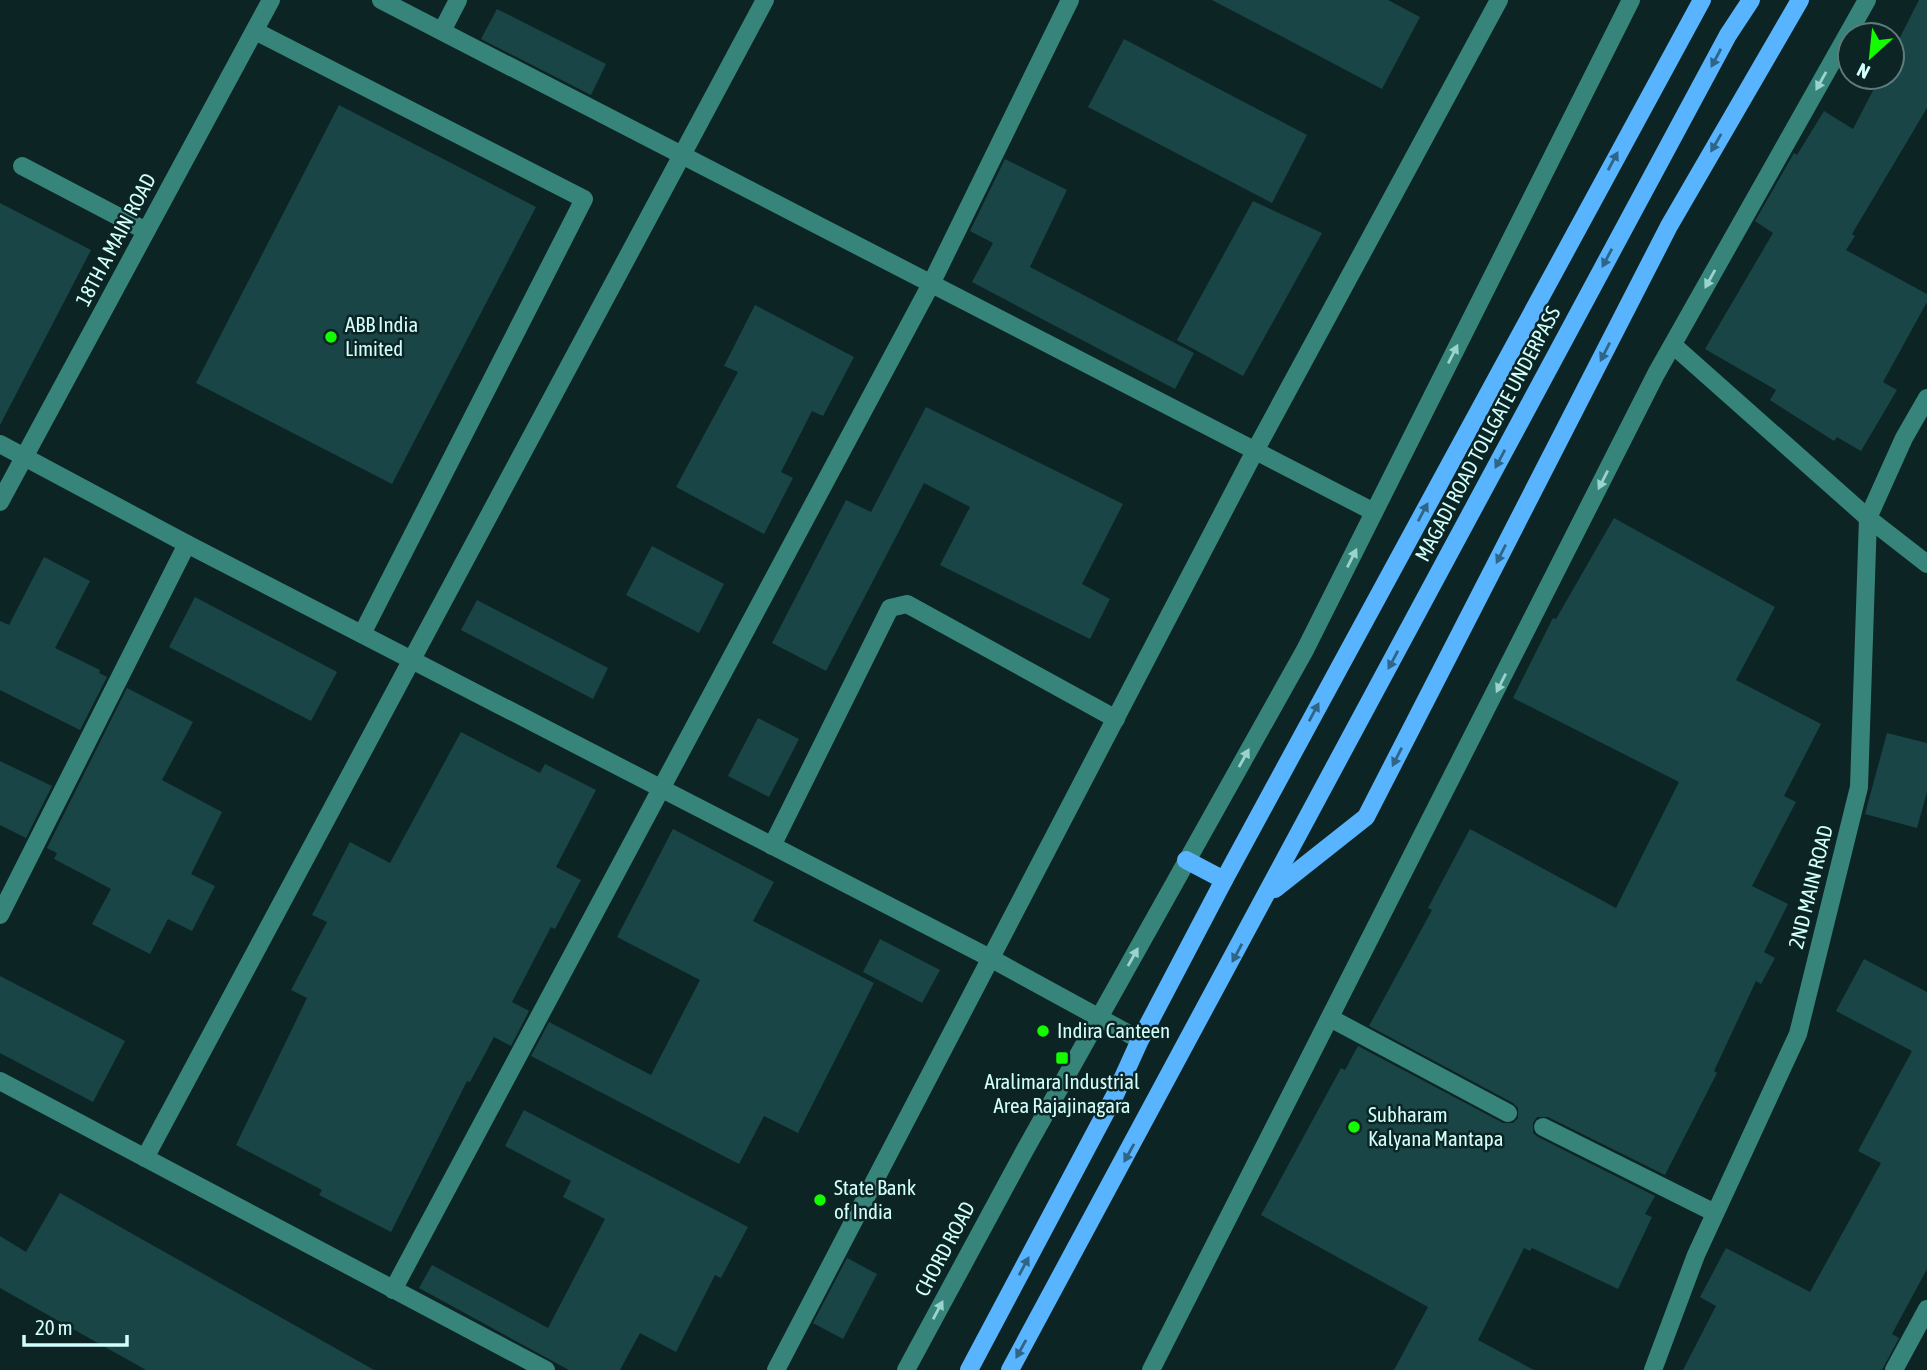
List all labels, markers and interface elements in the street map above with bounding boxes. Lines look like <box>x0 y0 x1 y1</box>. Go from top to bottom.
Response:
north arrow <box>1836 21 1906 91</box>
one-way arrow <box>1710 48 1722 68</box>
text: N <box>1853 59 1873 83</box>
one-way arrow <box>1815 71 1827 91</box>
one-way arrow <box>1710 134 1722 153</box>
one-way arrow <box>1607 152 1619 171</box>
street label: 18TH A MAIN ROAD <box>70 169 160 310</box>
one-way arrow <box>1602 248 1613 268</box>
one-way arrow <box>1704 270 1716 289</box>
street label: MAGADI ROAD TOLLGATE UNDERPASS <box>1410 302 1565 565</box>
place label: ABB India Limited <box>345 312 418 360</box>
marker: ABB India Limited <box>323 329 339 345</box>
one-way arrow <box>1599 342 1610 362</box>
one-way arrow <box>1448 344 1459 364</box>
one-way arrow <box>1495 449 1506 469</box>
one-way arrow <box>1597 470 1608 490</box>
one-way arrow <box>1417 503 1429 522</box>
one-way arrow <box>1495 544 1506 564</box>
one-way arrow <box>1346 548 1357 568</box>
one-way arrow <box>1388 650 1399 670</box>
one-way arrow <box>1495 673 1506 693</box>
one-way arrow <box>1308 702 1320 722</box>
one-way arrow <box>1391 747 1403 766</box>
one-way arrow <box>1238 748 1250 768</box>
street label: 2ND MAIN ROAD <box>1783 822 1837 951</box>
one-way arrow <box>1231 944 1243 963</box>
one-way arrow <box>1127 947 1139 966</box>
place label: Indira Canteen <box>1057 1018 1170 1042</box>
marker: Indira Canteen <box>1035 1023 1051 1039</box>
marker: Aralimara Industrial Area Rajajinagara <box>1054 1050 1070 1066</box>
place label: Aralimara Industrial Area Rajajinagara <box>985 1069 1140 1117</box>
place label: Subharam Kalyana Mantapa <box>1368 1102 1504 1150</box>
marker: Subharam Kalyana Mantapa <box>1346 1119 1362 1135</box>
one-way arrow <box>1123 1143 1134 1163</box>
place label: State Bank of India <box>834 1175 916 1223</box>
marker: State Bank of India <box>812 1192 828 1208</box>
street label: CHORD ROAD <box>909 1197 979 1300</box>
one-way arrow <box>1018 1257 1030 1276</box>
one-way arrow <box>933 1300 944 1320</box>
scale bar <box>24 1304 128 1348</box>
text: 20 m <box>35 1315 73 1339</box>
one-way arrow <box>1015 1339 1027 1359</box>

